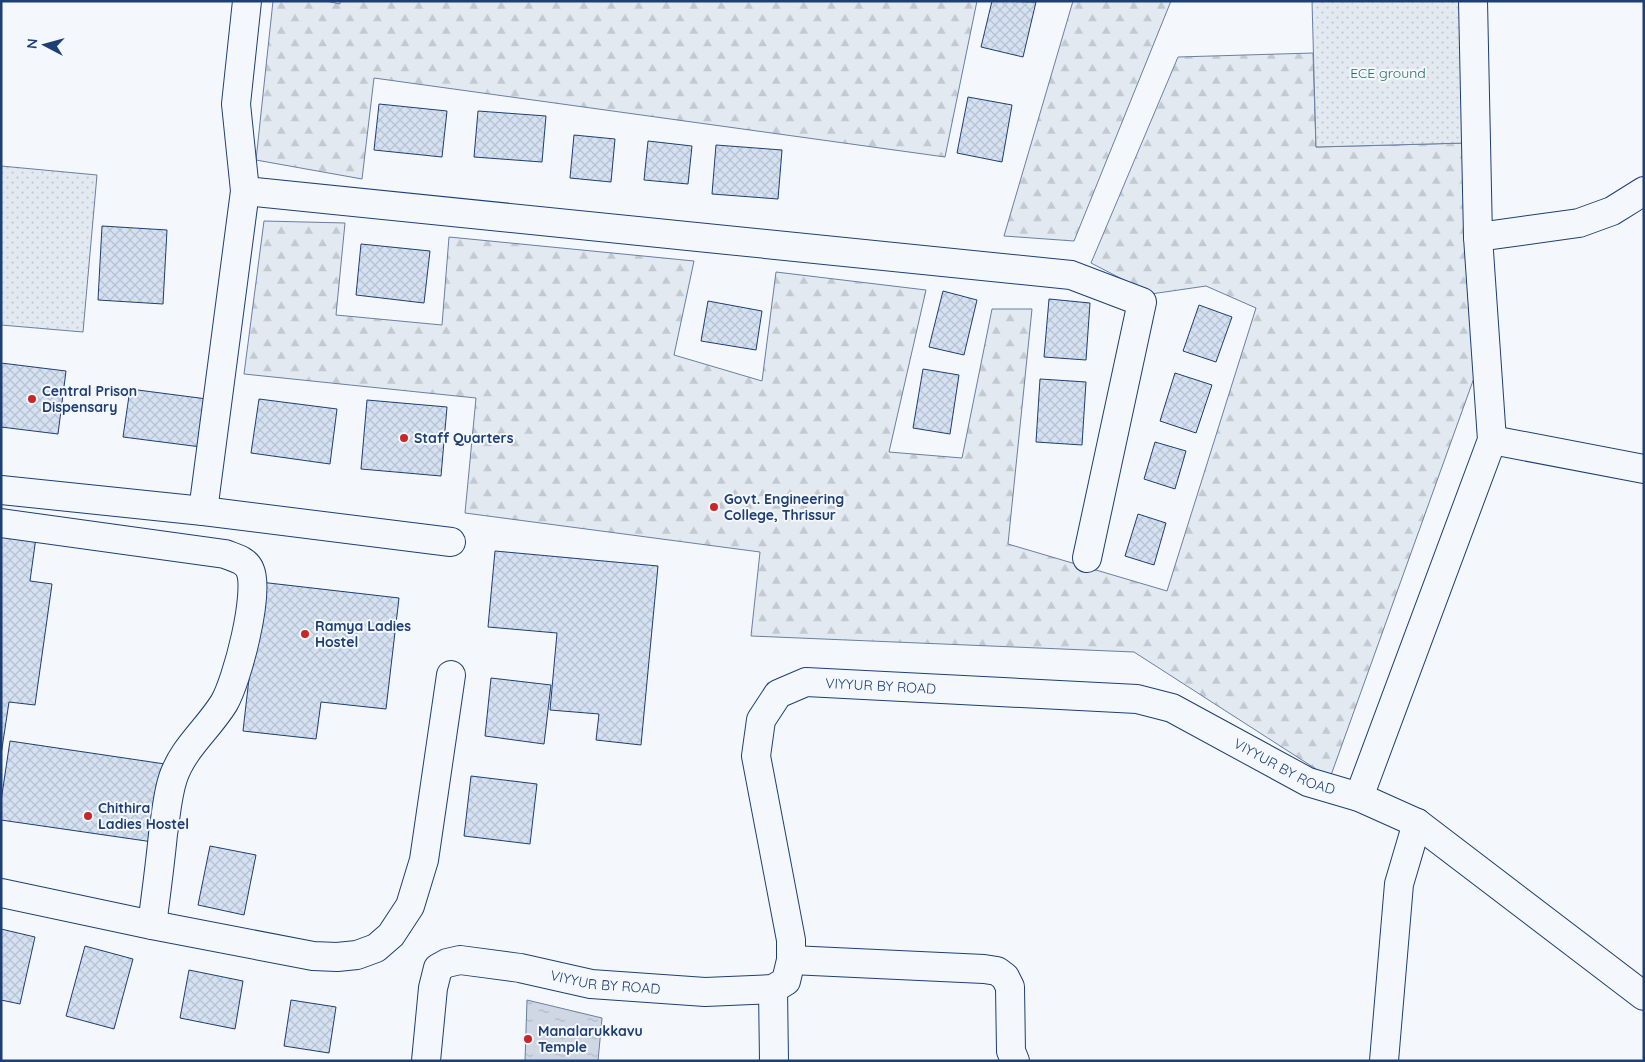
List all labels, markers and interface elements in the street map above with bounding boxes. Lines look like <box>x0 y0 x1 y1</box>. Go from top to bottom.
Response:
north arrow <box>20 20 70 70</box>
text: N <box>23 38 42 50</box>
park label: ECE ground <box>1350 64 1426 82</box>
place label: Central Prison Dispensary <box>42 382 137 416</box>
marker: Central Prison Dispensary <box>26 393 38 405</box>
place label: Staff Quarters <box>414 429 514 447</box>
marker: Staff Quarters <box>398 432 410 444</box>
place label: Govt. Engineering College, Thrissur <box>724 490 844 524</box>
marker: Govt. Engineering College, Thrissur <box>708 501 720 513</box>
place label: Ramya Ladies Hostel <box>315 617 411 651</box>
marker: Ramya Ladies Hostel <box>299 628 311 640</box>
street label: VIYYUR BY ROAD <box>825 674 937 698</box>
street label: VIYYUR BY ROAD <box>1231 734 1337 798</box>
place label: Chithira Ladies Hostel <box>98 799 189 833</box>
marker: Chithira Ladies Hostel <box>82 810 94 822</box>
street label: VIYYUR BY ROAD <box>549 966 661 998</box>
place label: Manalarukkavu Temple <box>538 1022 643 1056</box>
marker: Manalarukkavu Temple <box>522 1033 534 1045</box>

